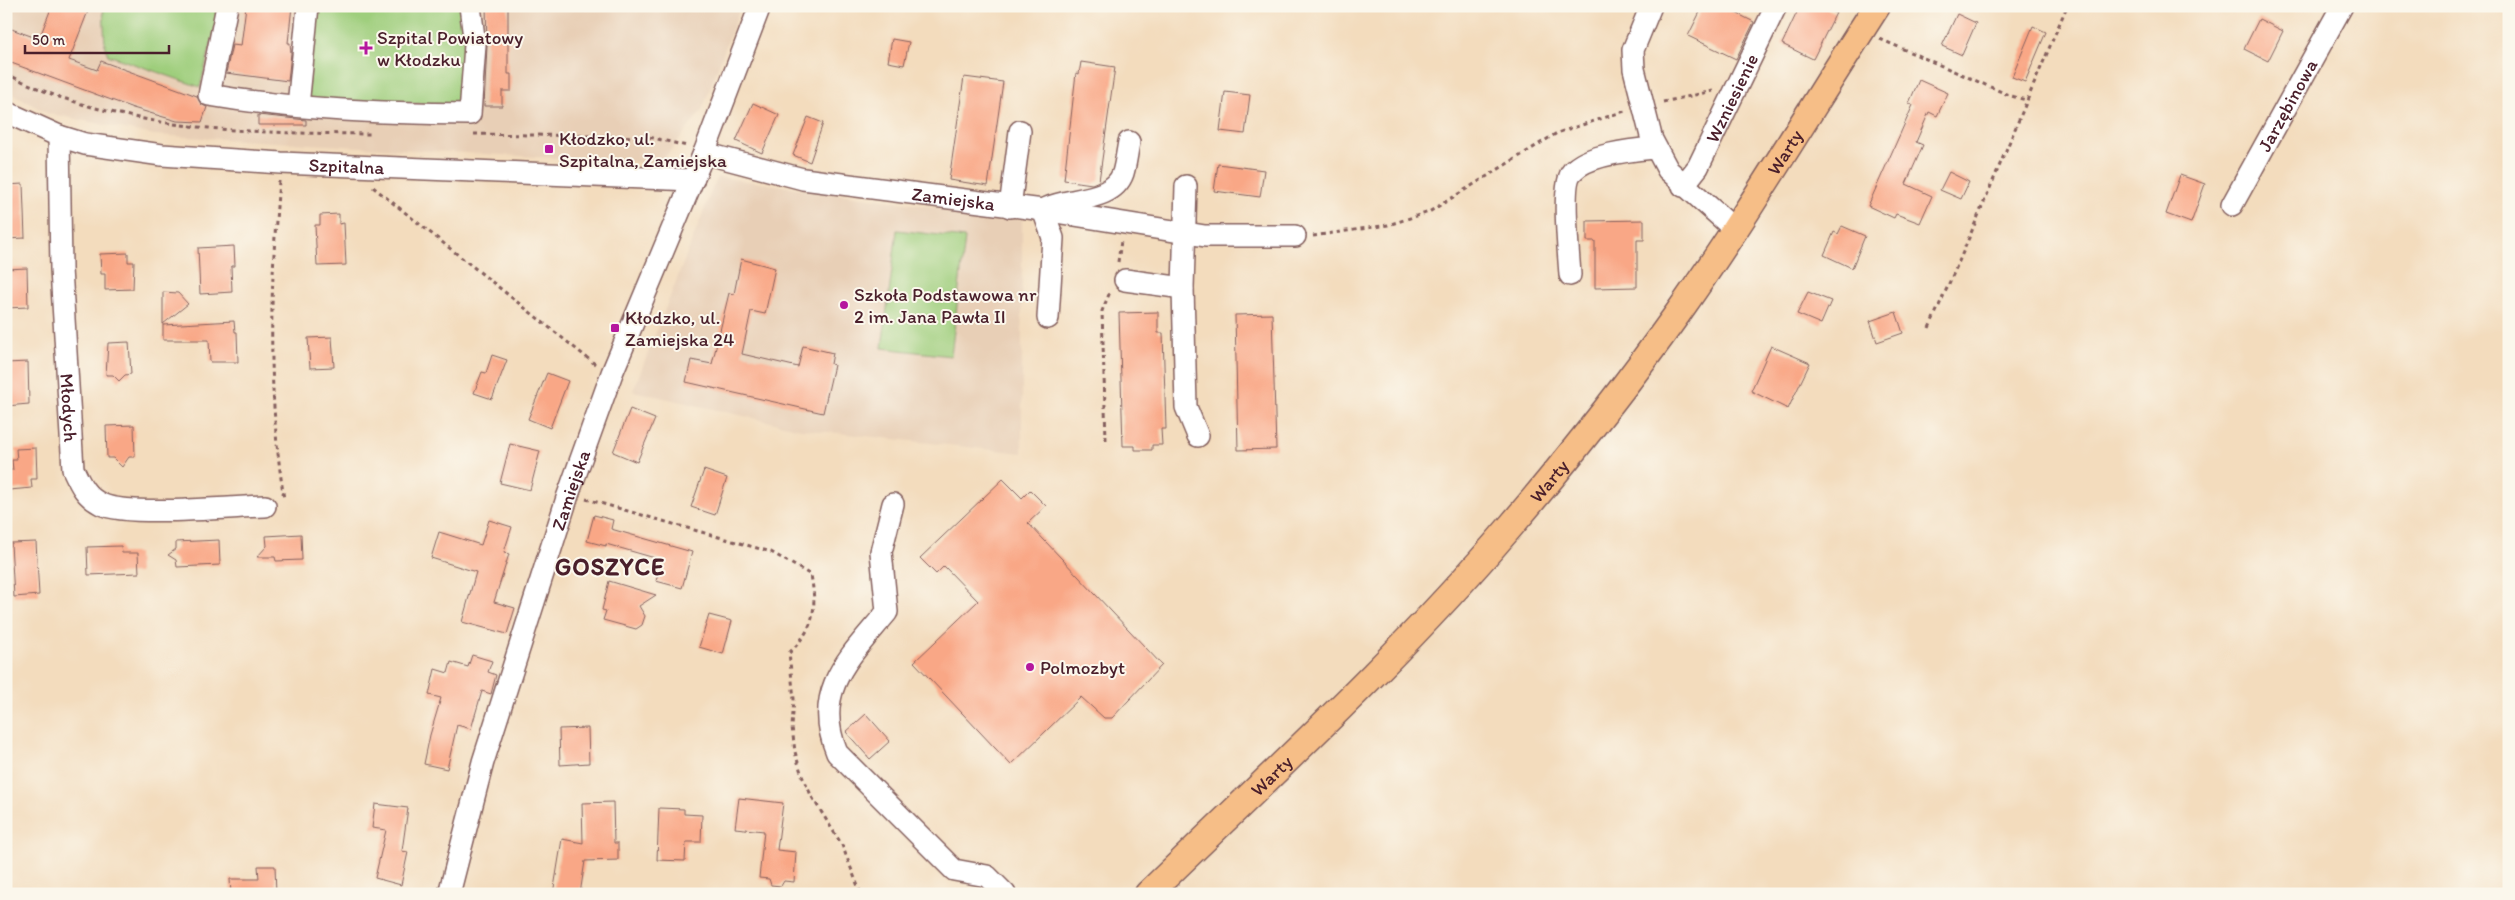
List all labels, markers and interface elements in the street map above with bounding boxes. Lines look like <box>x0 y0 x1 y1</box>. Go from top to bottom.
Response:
scale bar <box>25 22 169 54</box>
place label: Szpital Powiatowy w Kłodzku <box>377 26 523 71</box>
text: 50 m <box>32 31 65 49</box>
marker: Szpital Powiatowy w Kłodzku <box>359 41 373 55</box>
street label: Wzniesienie <box>1700 50 1763 146</box>
street label: Jarzębinowa <box>2252 55 2322 155</box>
street label: Warty <box>1762 125 1807 179</box>
place label: Kłodzko, ul. Szpitalna, Zamiejska <box>559 127 727 172</box>
marker: Kłodzko, ul. Szpitalna, Zamiejska <box>543 143 555 155</box>
street label: Szpitalna <box>308 153 385 179</box>
street label: Zamiejska <box>910 182 996 215</box>
place label: Szkoła Podstawowa nr 2 im. Jana Pawła II <box>854 283 1037 328</box>
marker: Szkoła Podstawowa nr 2 im. Jana Pawła II <box>838 299 850 311</box>
place label: Kłodzko, ul. Zamiejska 24 <box>625 306 734 351</box>
marker: Kłodzko, ul. Zamiejska 24 <box>609 322 621 334</box>
street label: Młodych <box>56 373 83 443</box>
street label: Zamiejska <box>546 446 595 533</box>
street label: Warty <box>1524 455 1573 507</box>
district label: GOSZYCE <box>555 552 665 581</box>
place label: Polmozbyt <box>1040 656 1125 679</box>
marker: Polmozbyt <box>1024 661 1036 673</box>
street label: Warty <box>1245 750 1297 801</box>

